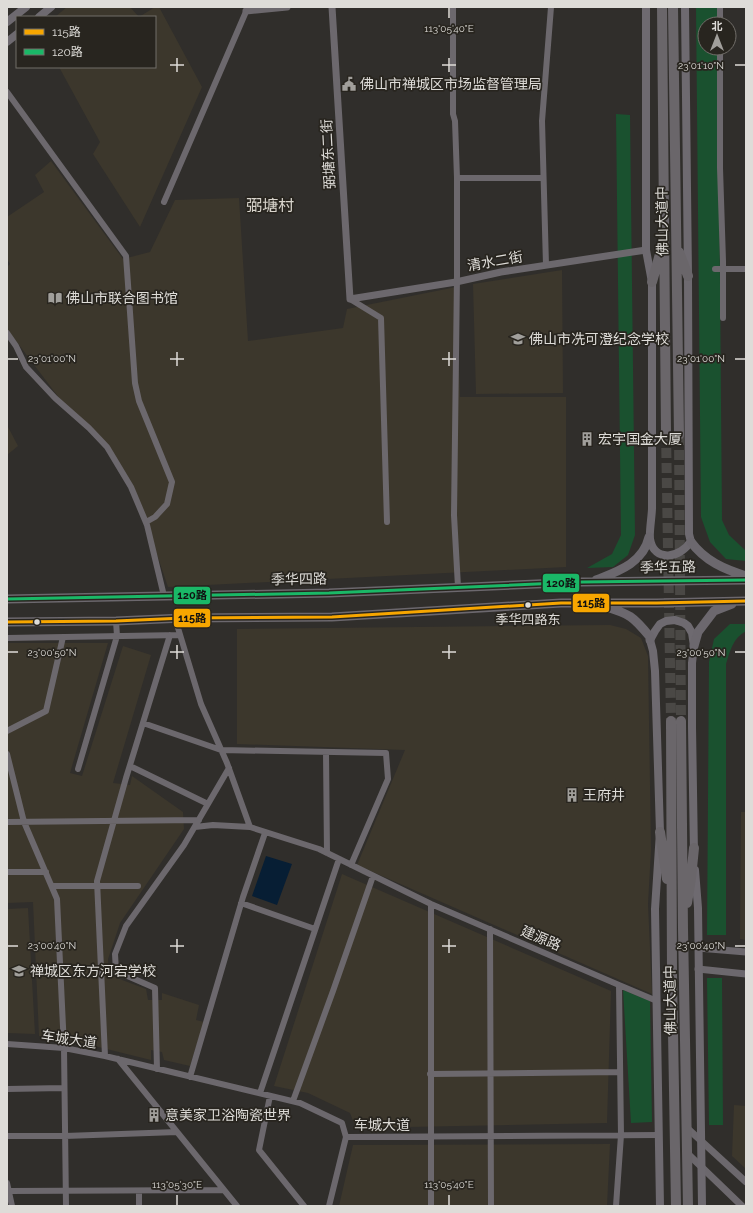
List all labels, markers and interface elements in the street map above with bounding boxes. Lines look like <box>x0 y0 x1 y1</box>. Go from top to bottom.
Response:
legend <box>16 16 156 68</box>
north arrow <box>697 16 737 56</box>
text: 北 <box>712 20 723 33</box>
text: 113°05'40"E <box>424 23 474 34</box>
text: 115路 <box>52 25 81 39</box>
text: 120路 <box>52 45 83 59</box>
text: 23°01'10"N <box>678 60 724 71</box>
public building icon: 佛山市禅城区市场监督管理局 <box>341 76 357 92</box>
place label: 佛山市禅城区市场监督管理局 <box>360 76 542 92</box>
street label: 弼塘东二街 <box>318 119 338 189</box>
street label: 佛山大道中 <box>653 186 671 256</box>
district label: 弼塘村 <box>246 196 294 215</box>
street label: 清水二街 <box>466 248 524 274</box>
library icon: 佛山市联合图书馆 <box>47 290 63 306</box>
place label: 佛山市联合图书馆 <box>66 290 178 306</box>
school or university icon: 佛山市冼可澄纪念学校 <box>510 331 526 347</box>
place label: 佛山市冼可澄纪念学校 <box>529 331 669 347</box>
text: 23°01'00"N <box>28 353 76 364</box>
text: 23°01'00"N <box>677 353 725 364</box>
building icon: 宏宇国金大厦 <box>579 431 595 447</box>
place label: 宏宇国金大厦 <box>598 431 682 447</box>
street label: 季华五路 <box>640 559 696 575</box>
street label: 季华四路 <box>271 571 327 587</box>
line badge: 120路 <box>542 573 580 593</box>
text: 120路 <box>546 577 577 590</box>
line badge: 120路 <box>173 586 211 605</box>
text: 120路 <box>177 589 208 602</box>
line badge: 115路 <box>572 593 610 613</box>
text: 115路 <box>577 597 606 610</box>
marker: 季华四路东 <box>523 600 533 610</box>
line badge: 115路 <box>173 608 211 628</box>
text: 115路 <box>178 612 207 625</box>
place label: 季华四路东 <box>495 612 561 627</box>
unlabelled marker <box>32 617 42 627</box>
text: 23°00'50"N <box>28 647 76 658</box>
text: 23°00'50"N <box>677 647 725 658</box>
building icon: 王府井 <box>564 787 580 803</box>
place label: 王府井 <box>583 787 625 803</box>
street label: 建源路 <box>519 922 563 954</box>
text: 23°00'40"N <box>28 940 76 951</box>
text: 23°00'40"N <box>677 940 725 951</box>
school or university icon: 禅城区东方河宕学校 <box>11 963 27 979</box>
place label: 禅城区东方河宕学校 <box>30 963 156 979</box>
street label: 佛山大道中 <box>661 965 679 1035</box>
street label: 车城大道 <box>40 1027 98 1051</box>
building icon: 意美家卫浴陶瓷世界 <box>146 1107 162 1123</box>
place label: 意美家卫浴陶瓷世界 <box>165 1107 291 1123</box>
street label: 车城大道 <box>354 1117 410 1133</box>
text: 113°05'30"E <box>152 1179 202 1190</box>
text: 113°05'40"E <box>424 1179 474 1190</box>

